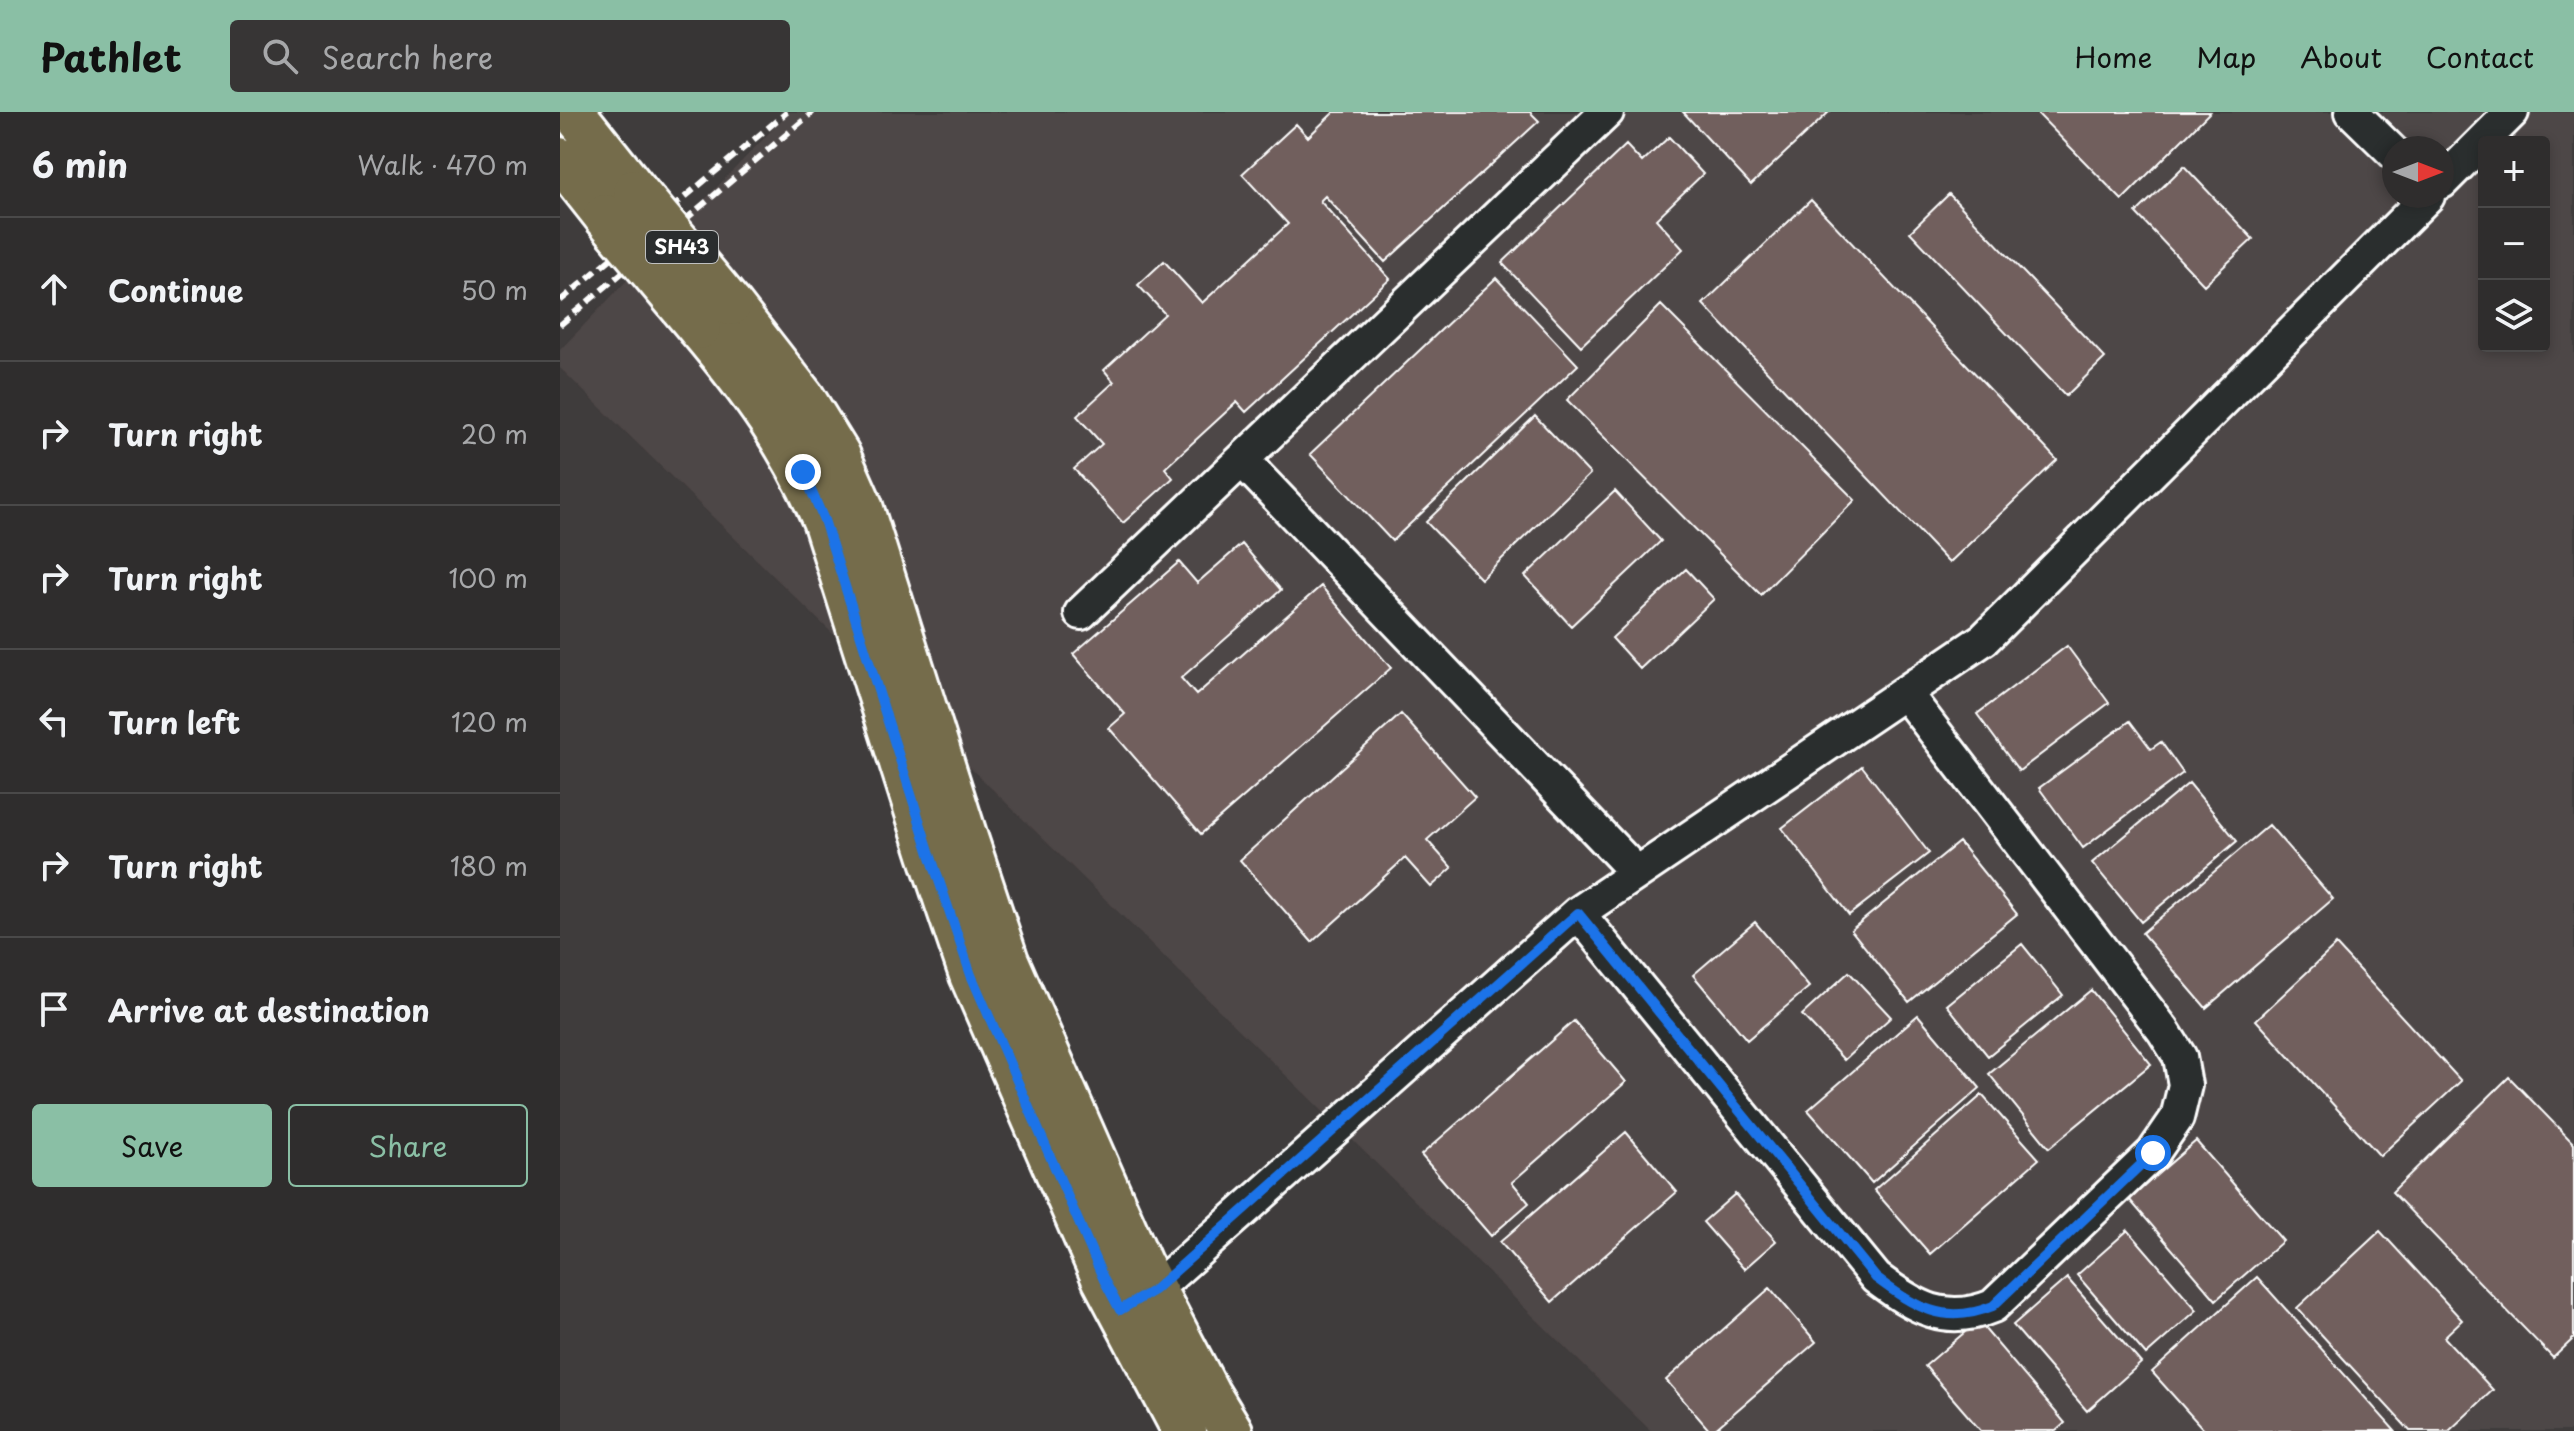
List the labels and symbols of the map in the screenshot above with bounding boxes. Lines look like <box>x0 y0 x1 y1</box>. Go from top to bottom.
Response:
north arrow <box>2382 136 2454 208</box>
road number: SH43 <box>646 231 718 263</box>
route end <box>785 454 821 490</box>
route start <box>2135 1135 2171 1171</box>

